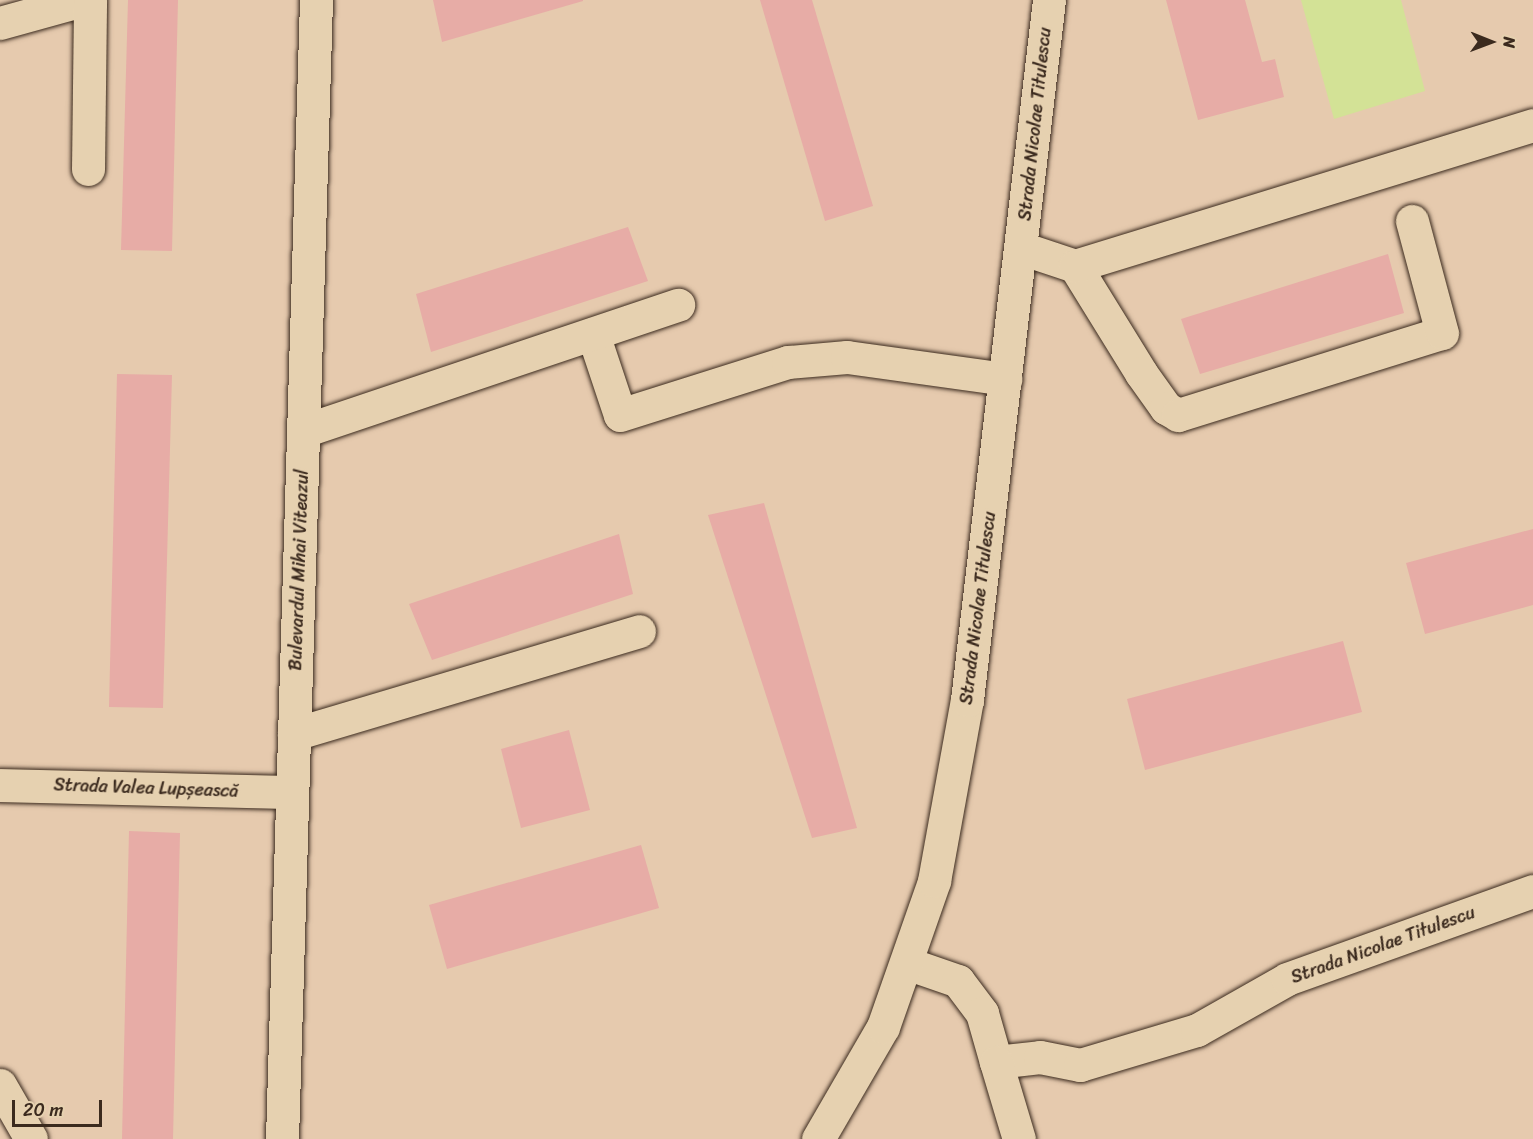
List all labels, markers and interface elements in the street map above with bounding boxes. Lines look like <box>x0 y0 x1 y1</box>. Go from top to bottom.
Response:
north arrow <box>1461 12 1521 72</box>
street label: Strada Nicolae Titulescu <box>1014 26 1056 222</box>
text: N <box>1495 37 1524 48</box>
street label: Bulevardul Mihai Viteazul <box>285 469 313 671</box>
street label: Strada Nicolae Titulescu <box>955 510 1001 706</box>
street label: Strada Valea Lupșească <box>53 774 239 802</box>
street label: Strada Nicolae Titulescu <box>1288 902 1478 988</box>
scale bar <box>15 1088 105 1126</box>
text: 20 m <box>23 1094 63 1126</box>

